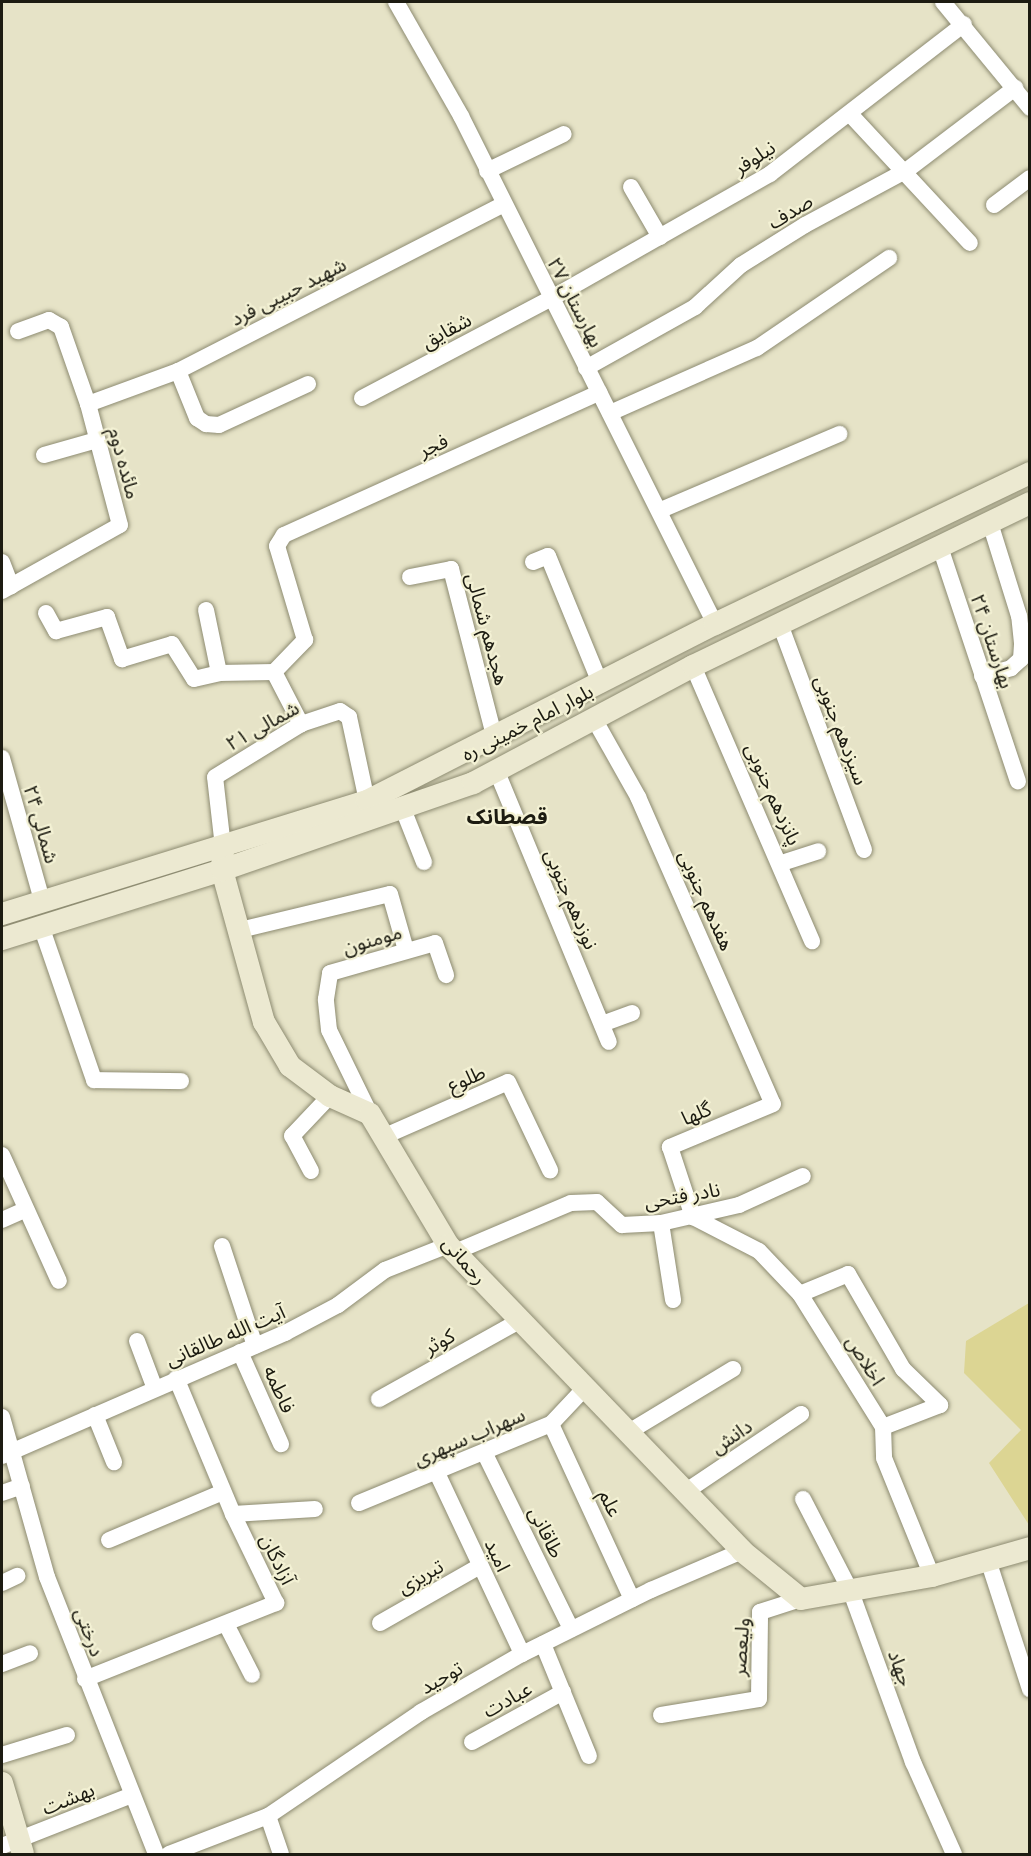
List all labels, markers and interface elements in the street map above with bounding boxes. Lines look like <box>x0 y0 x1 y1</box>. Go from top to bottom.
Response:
street label: نیلوفر <box>729 135 779 179</box>
street label: صدف <box>763 188 817 234</box>
street label: شهید حبیبی فرد <box>226 252 350 330</box>
street label: بهارستان ۲۷ <box>543 253 609 351</box>
street label: شقایق <box>417 307 475 353</box>
street label: مائده دوم <box>104 425 146 501</box>
street label: فجر <box>415 428 451 462</box>
street label: هجدهم شمالی <box>462 570 514 688</box>
street label: بهارستان ۲۴ <box>966 591 1020 691</box>
street label: سیزدهم جنوبی <box>810 672 874 788</box>
street label: بلوار امام خمینی ره <box>457 679 597 765</box>
street label: ۲۱ شمالی <box>221 695 303 755</box>
street label: پانزدهم جنوبی <box>741 739 807 849</box>
street label: ۲۴ شمالی <box>19 782 65 866</box>
district label: قصطانک <box>466 803 548 829</box>
street label: نوزدهم جنوبی <box>540 845 604 953</box>
street label: هفدهم جنوبی <box>674 846 740 954</box>
street label: مومنون <box>340 919 404 959</box>
street label: طلوع <box>443 1059 489 1097</box>
street label: گلها <box>677 1096 715 1130</box>
street label: نادر فتحی <box>642 1177 722 1213</box>
street label: رحمانی <box>438 1231 492 1289</box>
street label: آیت الله طالقانی <box>162 1299 288 1371</box>
street label: کوثر <box>419 1323 459 1359</box>
street label: اخلاص <box>841 1330 891 1390</box>
street label: فاطمه <box>259 1361 301 1417</box>
street label: سهراب سپهری <box>410 1402 528 1470</box>
street label: دانش <box>706 1413 756 1459</box>
street label: علم <box>594 1486 628 1520</box>
street label: طاقانی <box>524 1502 570 1562</box>
street label: آزادگان <box>255 1530 301 1588</box>
street label: امید <box>480 1535 516 1575</box>
street label: تبریزی <box>393 1553 447 1599</box>
street label: درختی <box>70 1604 110 1660</box>
street label: ولیعصر <box>726 1617 754 1677</box>
street label: جهاد <box>883 1646 919 1690</box>
street label: توحید <box>415 1655 467 1699</box>
street label: عبادت <box>478 1676 536 1722</box>
street label: بهشت <box>38 1777 98 1819</box>

